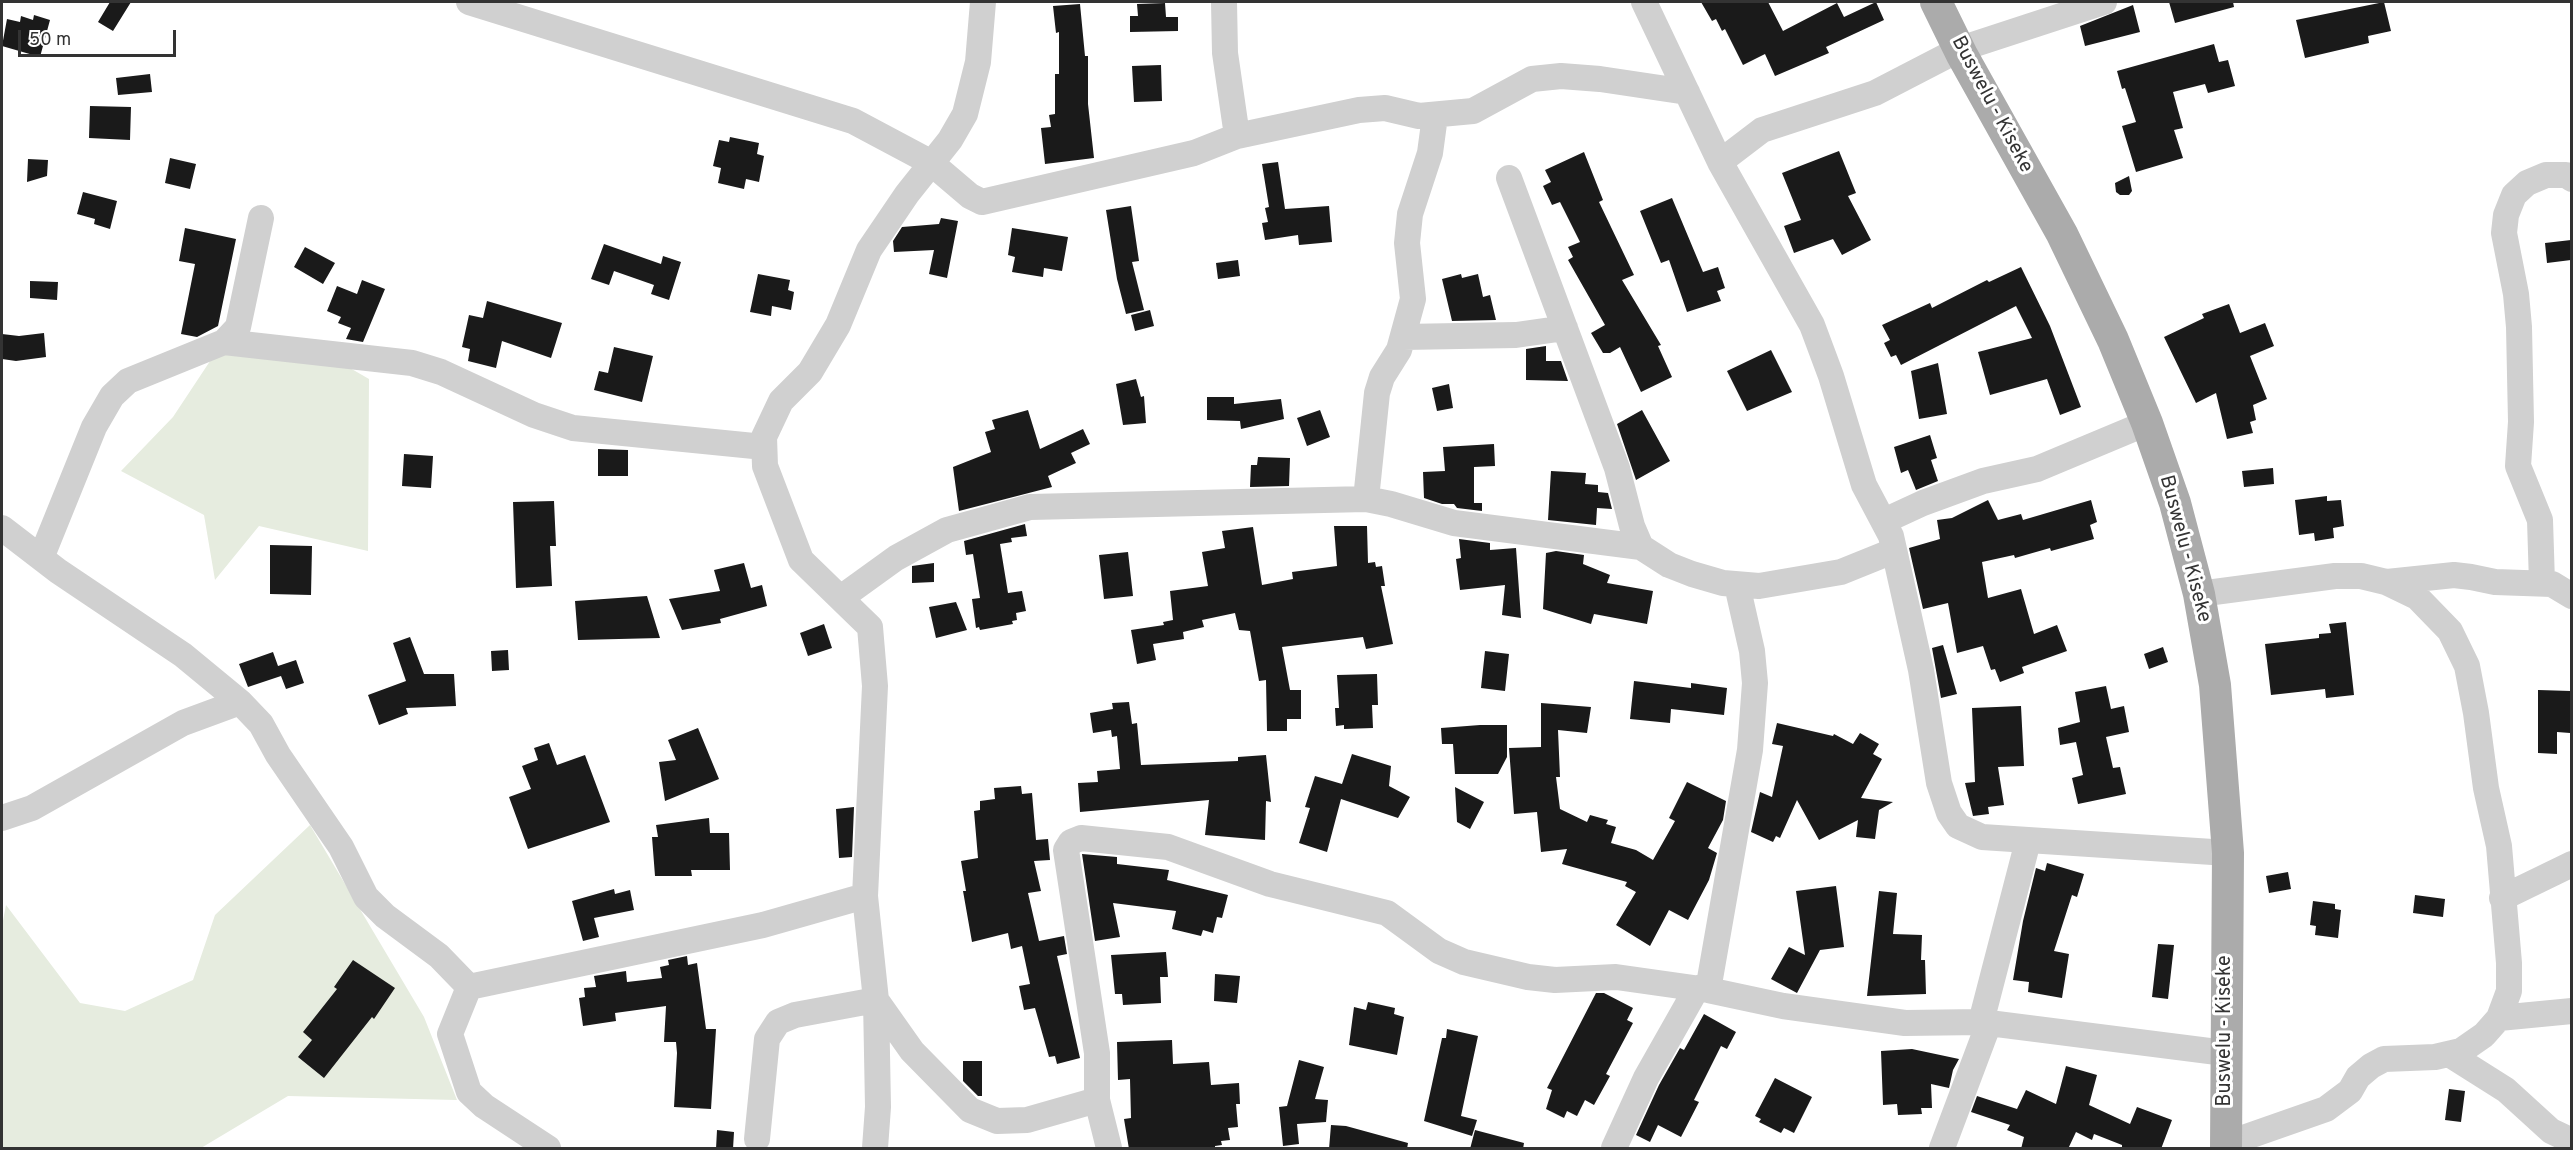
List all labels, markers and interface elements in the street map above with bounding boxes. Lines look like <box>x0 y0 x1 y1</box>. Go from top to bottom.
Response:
scale bar <box>21 18 178 56</box>
text: 50 m <box>29 29 71 52</box>
street label: Buswelu - Kiseke <box>1945 33 2037 177</box>
street label: Buswelu - Kiseke <box>2153 473 2215 625</box>
street label: Buswelu - Kiseke <box>2214 955 2238 1107</box>

